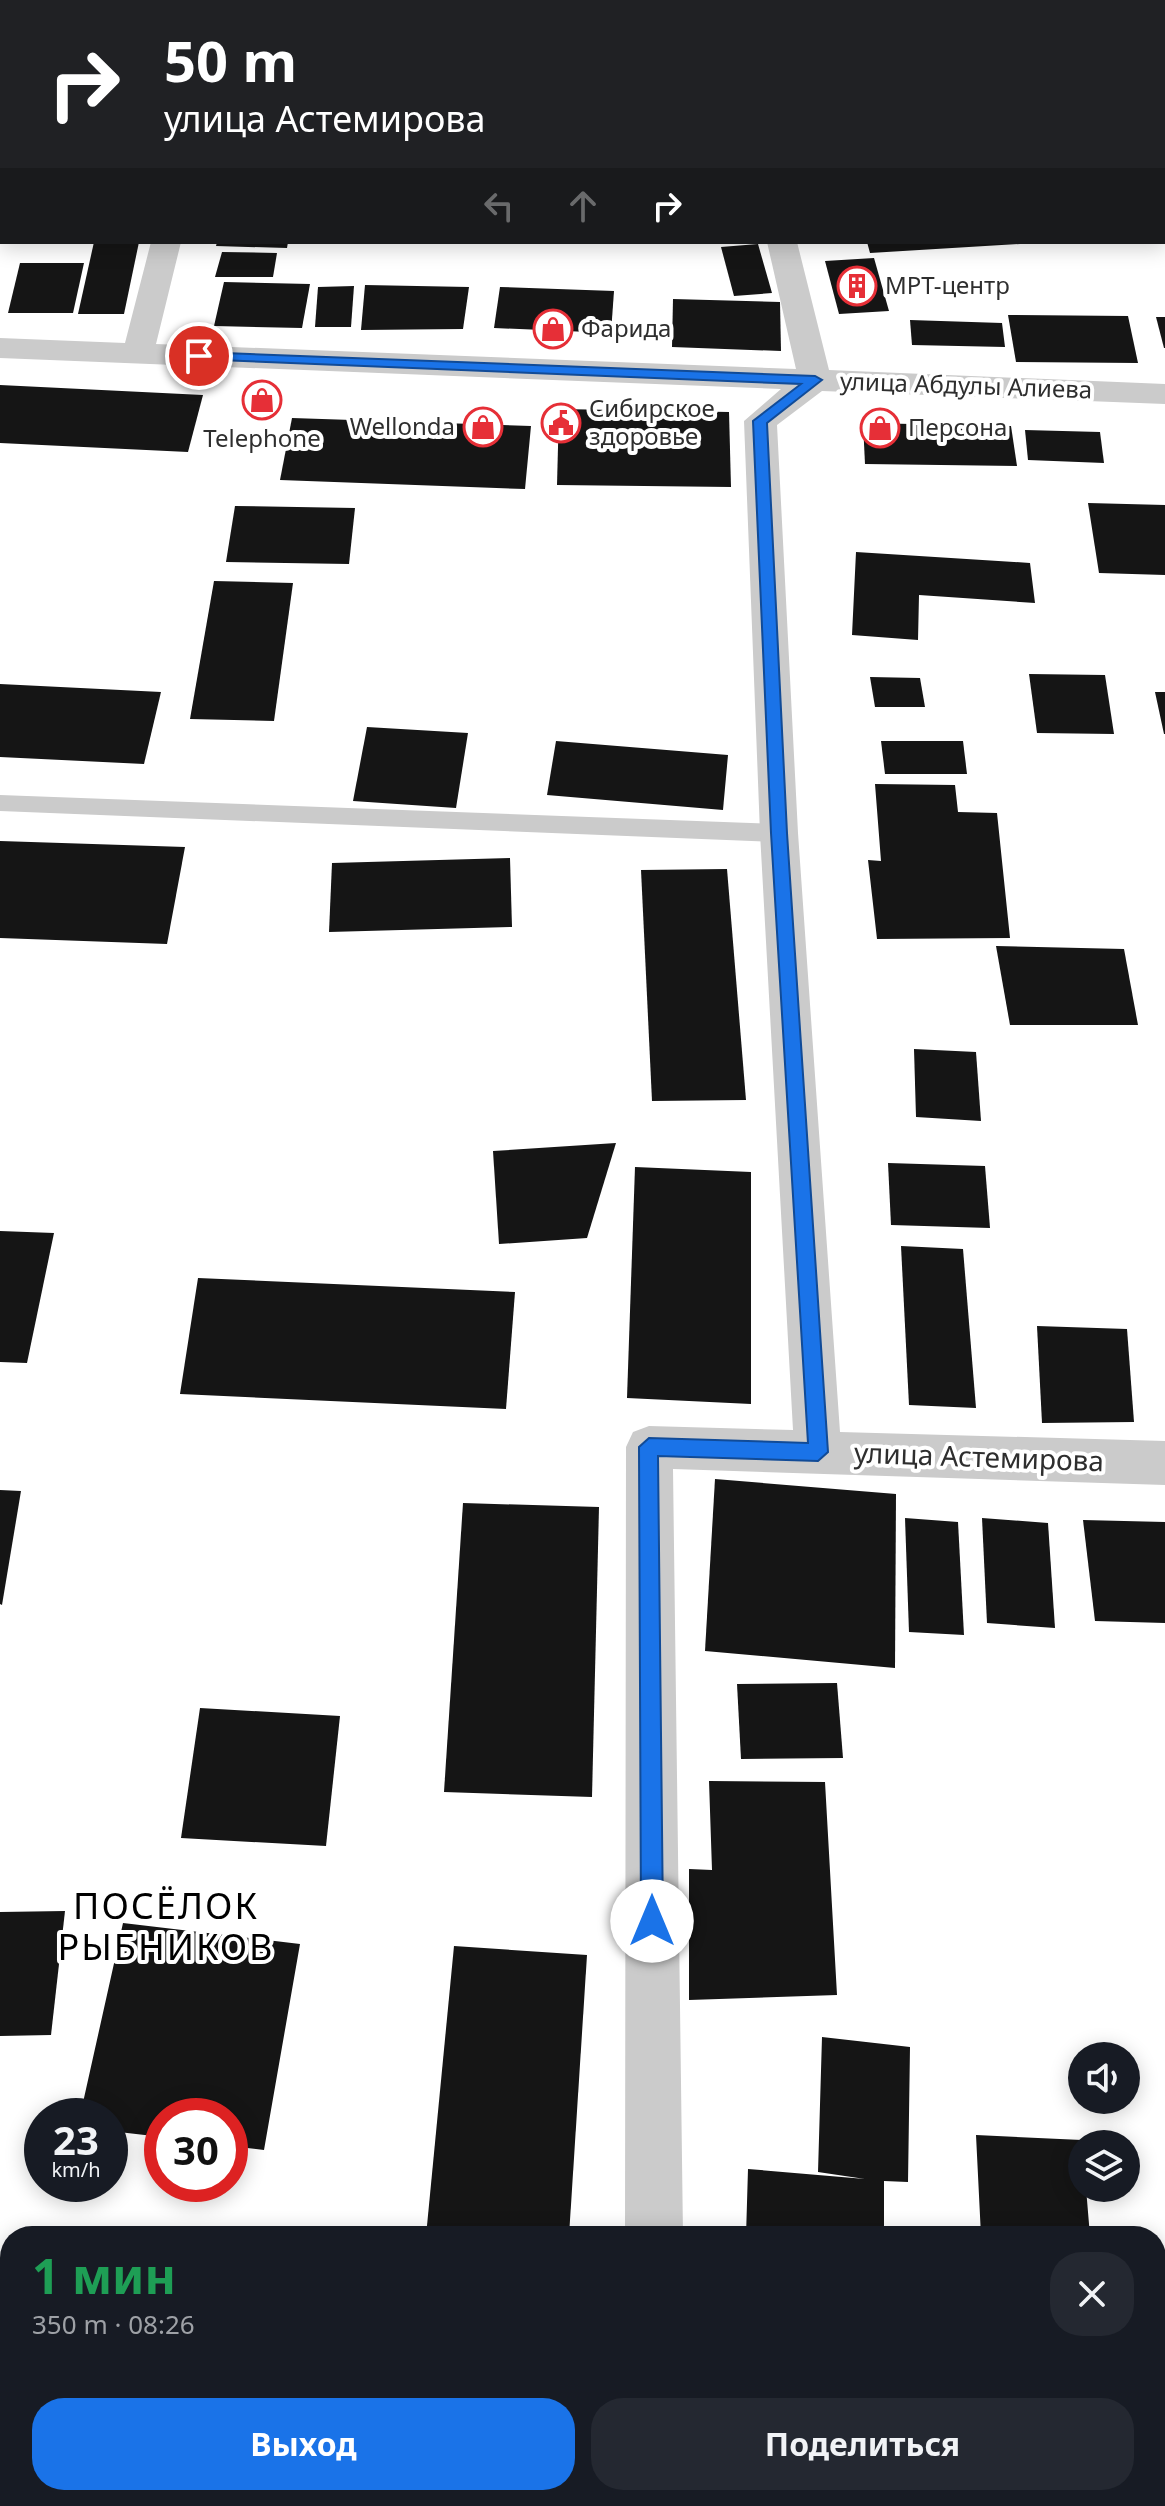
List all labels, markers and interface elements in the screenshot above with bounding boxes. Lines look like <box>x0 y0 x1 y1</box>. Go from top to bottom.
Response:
text: 50 m <box>164 22 297 98</box>
icon: right <box>32 32 136 136</box>
text: улица Астемирова <box>164 94 486 143</box>
icon: left <box>477 184 521 228</box>
icon: ahead <box>561 184 605 228</box>
icon: right <box>645 184 689 228</box>
building icon: МРТ-центр <box>836 265 878 307</box>
place label: МРТ-центр <box>885 268 1010 301</box>
shop icon: Фарида <box>532 308 574 350</box>
place label: Фарида <box>581 311 671 344</box>
pin <box>165 322 233 390</box>
icon: arrive <box>177 334 221 378</box>
street label: улица Абдулы Алиева <box>839 364 1093 405</box>
shop icon: Telephone <box>241 379 283 421</box>
place label: Сибирское здоровье <box>589 391 715 452</box>
public building icon: Сибирское здоровье <box>540 402 582 444</box>
shop icon: Wellonda <box>462 406 504 448</box>
shop icon: Персона <box>859 407 901 449</box>
place label: Wellonda <box>350 409 455 442</box>
place label: Персона <box>908 410 1007 443</box>
place label: Telephone <box>203 421 321 454</box>
street label: улица Астемирова <box>853 1433 1105 1479</box>
position arrow <box>610 1879 694 1963</box>
district label: ПОСЁЛОК РЫБНИКОВ <box>58 1881 275 1971</box>
map controls <box>1068 2042 1140 2202</box>
button: sound <box>1068 2042 1140 2114</box>
speed limit sign: 30 <box>144 2098 248 2202</box>
text: 23 <box>53 2112 99 2167</box>
button: layers <box>1068 2130 1140 2202</box>
text: km/h <box>51 2156 101 2183</box>
text: 1 мин <box>32 2243 176 2308</box>
button: close <box>1050 2252 1134 2336</box>
text: 350 m · 08:26 <box>32 2306 195 2342</box>
button: Выход <box>32 2398 575 2490</box>
button: Поделиться <box>591 2398 1134 2490</box>

